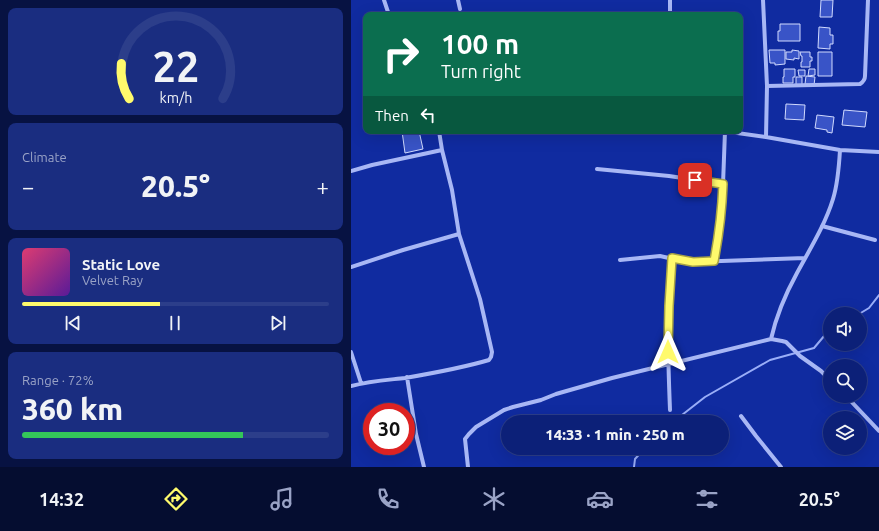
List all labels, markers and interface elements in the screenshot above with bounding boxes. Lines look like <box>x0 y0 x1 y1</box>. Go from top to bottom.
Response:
icon: right <box>375 28 427 80</box>
text: 100 m <box>441 28 519 59</box>
text: 22 <box>152 43 199 90</box>
text: Turn right <box>441 61 521 81</box>
text: km/h <box>159 90 192 106</box>
icon: left <box>417 104 439 126</box>
text: Then <box>375 107 409 124</box>
text: Climate <box>22 150 67 164</box>
pin <box>678 163 712 197</box>
text: 20.5° <box>141 169 210 203</box>
icon: arrive <box>684 169 706 191</box>
text: − <box>22 174 34 199</box>
text: + <box>317 174 329 199</box>
text: Static Love <box>82 256 160 273</box>
text: Velvet Ray <box>82 273 143 287</box>
map controls <box>823 307 867 455</box>
button: sound <box>823 307 867 351</box>
icon: previous <box>62 312 84 334</box>
icon: pause <box>164 312 186 334</box>
icon: next <box>267 312 289 334</box>
position arrow <box>647 331 689 373</box>
button: search <box>823 359 867 403</box>
text: Range · 72% <box>22 373 94 387</box>
text: 360 km <box>22 392 123 426</box>
speed limit sign: 30 <box>363 403 415 455</box>
button: layers <box>823 411 867 455</box>
text: 14:33 · 1 min · 250 m <box>545 426 685 443</box>
icon: directions <box>162 485 190 513</box>
icon: music <box>268 485 296 513</box>
icon: phone <box>374 485 402 513</box>
icon: climate <box>480 485 508 513</box>
icon: car <box>586 485 614 513</box>
icon: filters <box>693 485 721 513</box>
text: 14:32 <box>39 489 84 509</box>
text: 20.5° <box>799 489 840 509</box>

